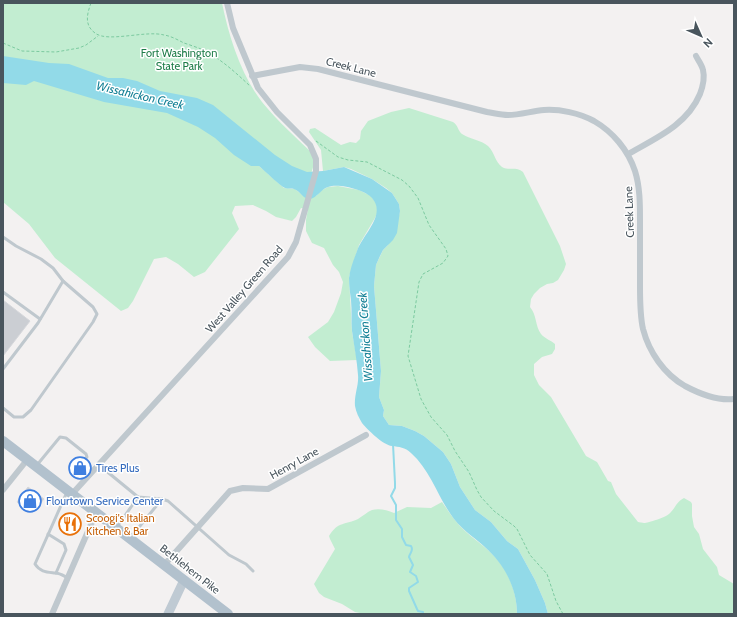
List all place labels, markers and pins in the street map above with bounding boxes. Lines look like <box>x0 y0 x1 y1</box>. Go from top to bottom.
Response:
shop icon: Tires Plus <box>67 455 93 481</box>
place label: Tires Plus <box>96 461 140 475</box>
shop icon: Flourtown Service Center <box>17 488 43 514</box>
place label: Flourtown Service Center <box>46 494 164 508</box>
restaurant icon: Scoogi's Italian Kitchen & Bar <box>57 511 83 537</box>
place label: Scoogi's Italian Kitchen & Bar <box>86 511 155 538</box>

